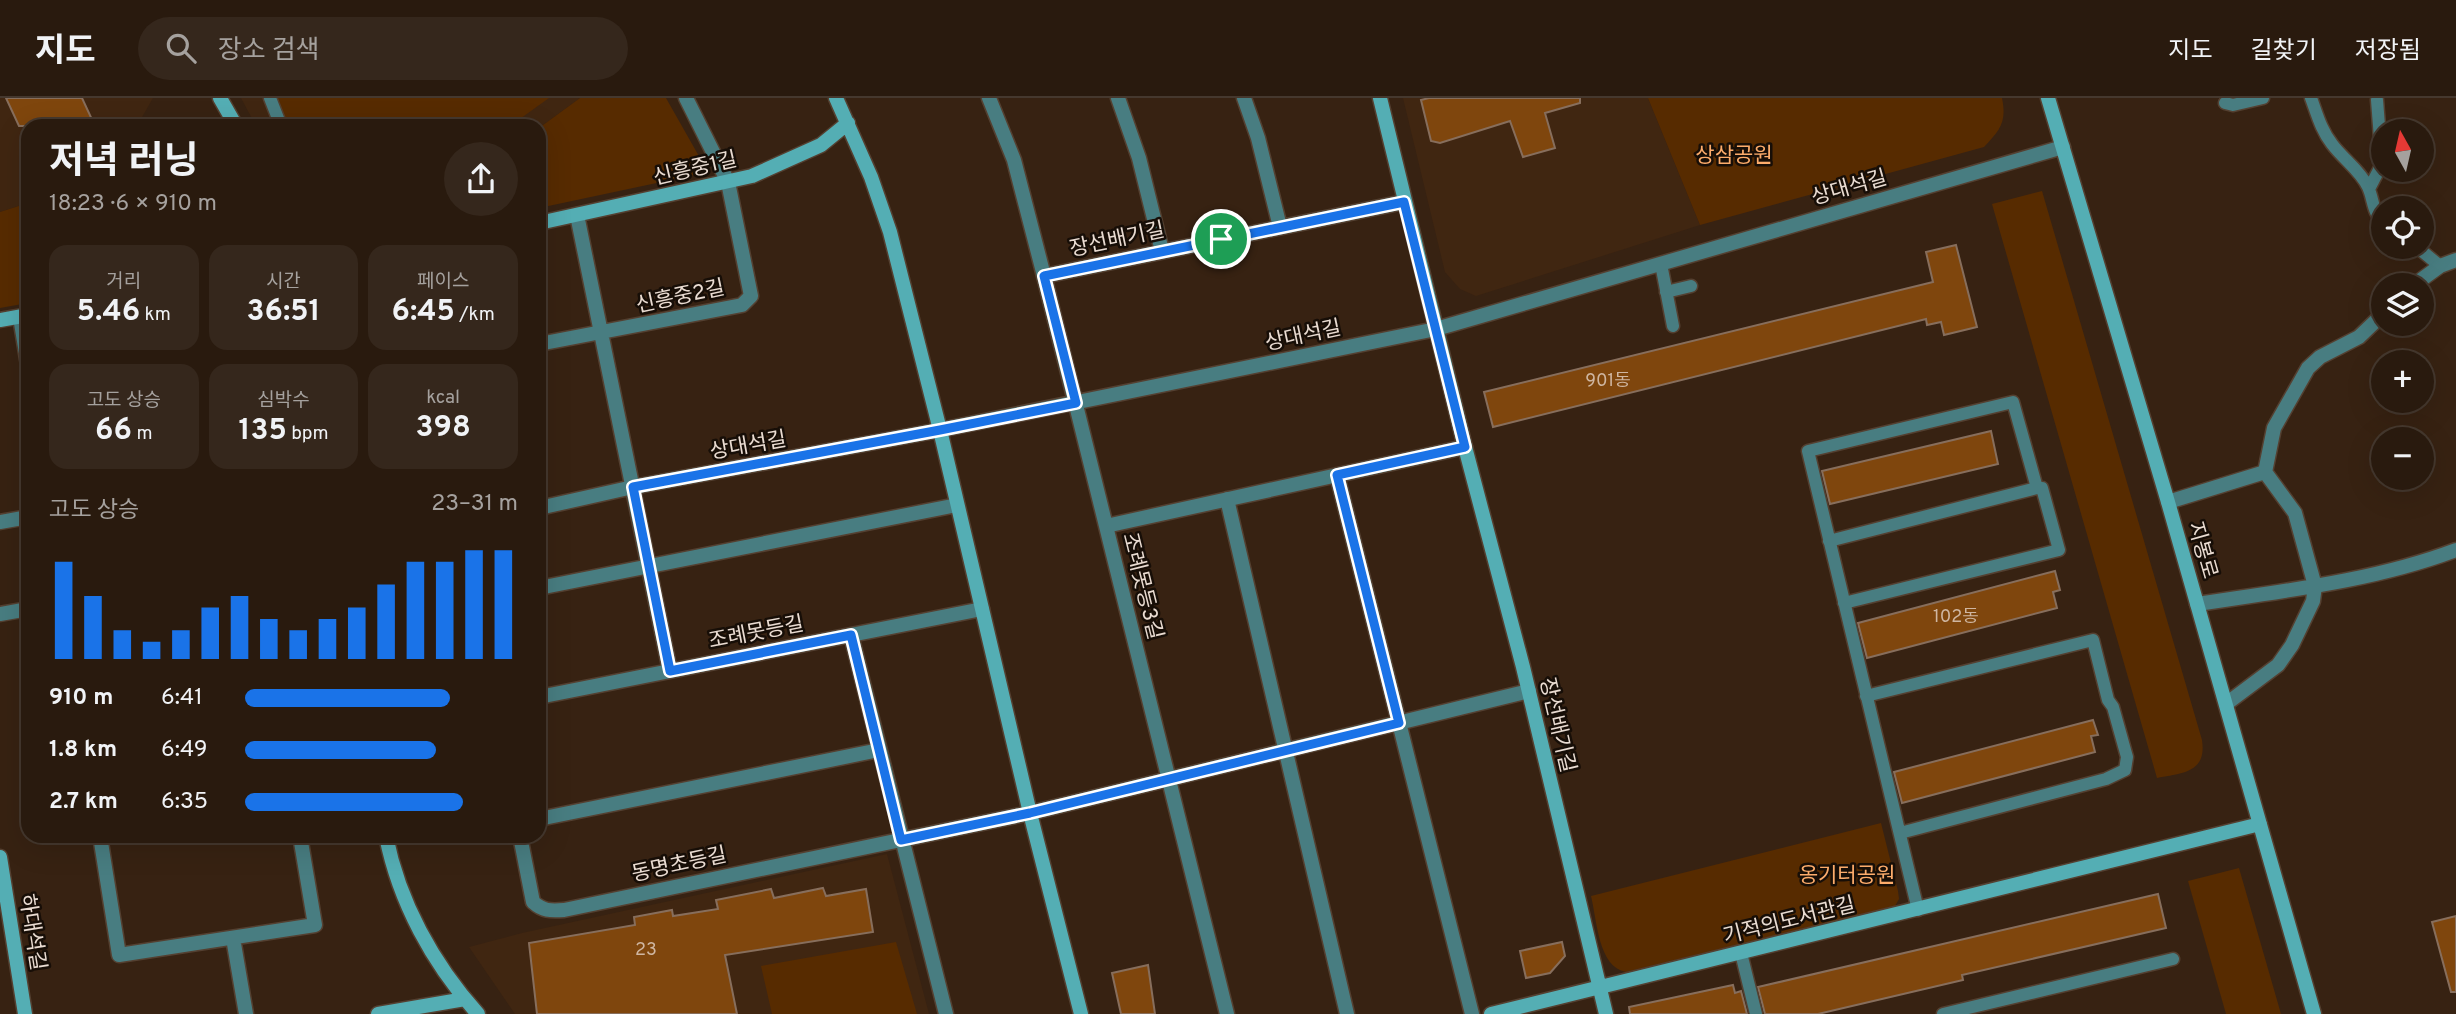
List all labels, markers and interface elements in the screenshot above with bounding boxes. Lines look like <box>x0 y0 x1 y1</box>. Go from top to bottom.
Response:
search box <box>138 17 628 80</box>
icon: search <box>162 29 200 67</box>
text: 지도 <box>35 32 96 74</box>
text: 장소 검색 <box>218 35 320 68</box>
text: 지도 <box>2168 37 2213 67</box>
text: 길찾기 <box>2251 37 2317 67</box>
text: 저장됨 <box>2355 37 2421 67</box>
north arrow <box>2371 119 2434 182</box>
map controls <box>2371 119 2434 490</box>
text: 저녁 러닝 <box>49 139 198 188</box>
button: share <box>444 142 518 216</box>
park label: 상삼공원 <box>1695 143 1773 170</box>
street label: 신흥중1길 <box>651 147 740 192</box>
street label: 상대석길 <box>1809 165 1890 212</box>
text: 18:23 · 6 × 910 m <box>49 190 217 219</box>
button: locate <box>2371 196 2434 259</box>
pin <box>1191 209 1251 269</box>
street label: 장선배기길 <box>1067 217 1167 264</box>
icon: arrive <box>1202 220 1240 258</box>
text: 거리 <box>106 270 141 294</box>
text: 시간 <box>266 270 301 294</box>
text: 페이스 <box>417 270 469 294</box>
button: layers <box>2371 273 2434 336</box>
street label: 신흥중2길 <box>633 275 727 320</box>
text: 5.46 <box>77 294 140 331</box>
text: 36:51 <box>246 294 321 331</box>
text: 6:45 <box>392 294 455 331</box>
text: km <box>140 303 171 327</box>
text: /km <box>455 303 495 327</box>
street label: 상대석길 <box>1263 315 1344 358</box>
button: + <box>2371 350 2434 413</box>
house number: 901동 <box>1585 370 1631 393</box>
text: kcal <box>426 386 460 410</box>
text: 고도 상승 <box>87 389 161 413</box>
text: 심박수 <box>257 389 310 413</box>
text: 398 <box>416 410 471 447</box>
text: 66 <box>95 413 132 450</box>
text: 135 <box>238 413 287 450</box>
text: m <box>132 422 153 446</box>
text: bpm <box>287 422 329 446</box>
street label: 상대석길 <box>708 426 789 466</box>
button: − <box>2371 427 2434 490</box>
text: 23–31 m <box>431 490 518 519</box>
text: 고도 상승 <box>49 497 139 526</box>
street label: 지봉로 <box>2181 519 2223 582</box>
street label: 조례못등3길 <box>1115 530 1168 643</box>
house number: 102동 <box>1933 606 1979 629</box>
street label: 조례못등길 <box>706 611 806 656</box>
street label: 장선배기길 <box>1533 675 1581 775</box>
text: 910 m <box>49 684 113 713</box>
text: 6:41 <box>161 684 203 713</box>
text: 1.8 km <box>49 736 117 765</box>
text: 6:49 <box>161 736 208 765</box>
text: 2.7 km <box>49 788 118 817</box>
text: 6:35 <box>161 788 208 817</box>
street label: 동명초등길 <box>629 842 729 889</box>
park label: 옹기터공원 <box>1799 863 1895 890</box>
street label: 하대석길 <box>12 892 51 973</box>
street label: 기적의도서관길 <box>1720 892 1858 951</box>
house number: 23 <box>635 939 657 962</box>

